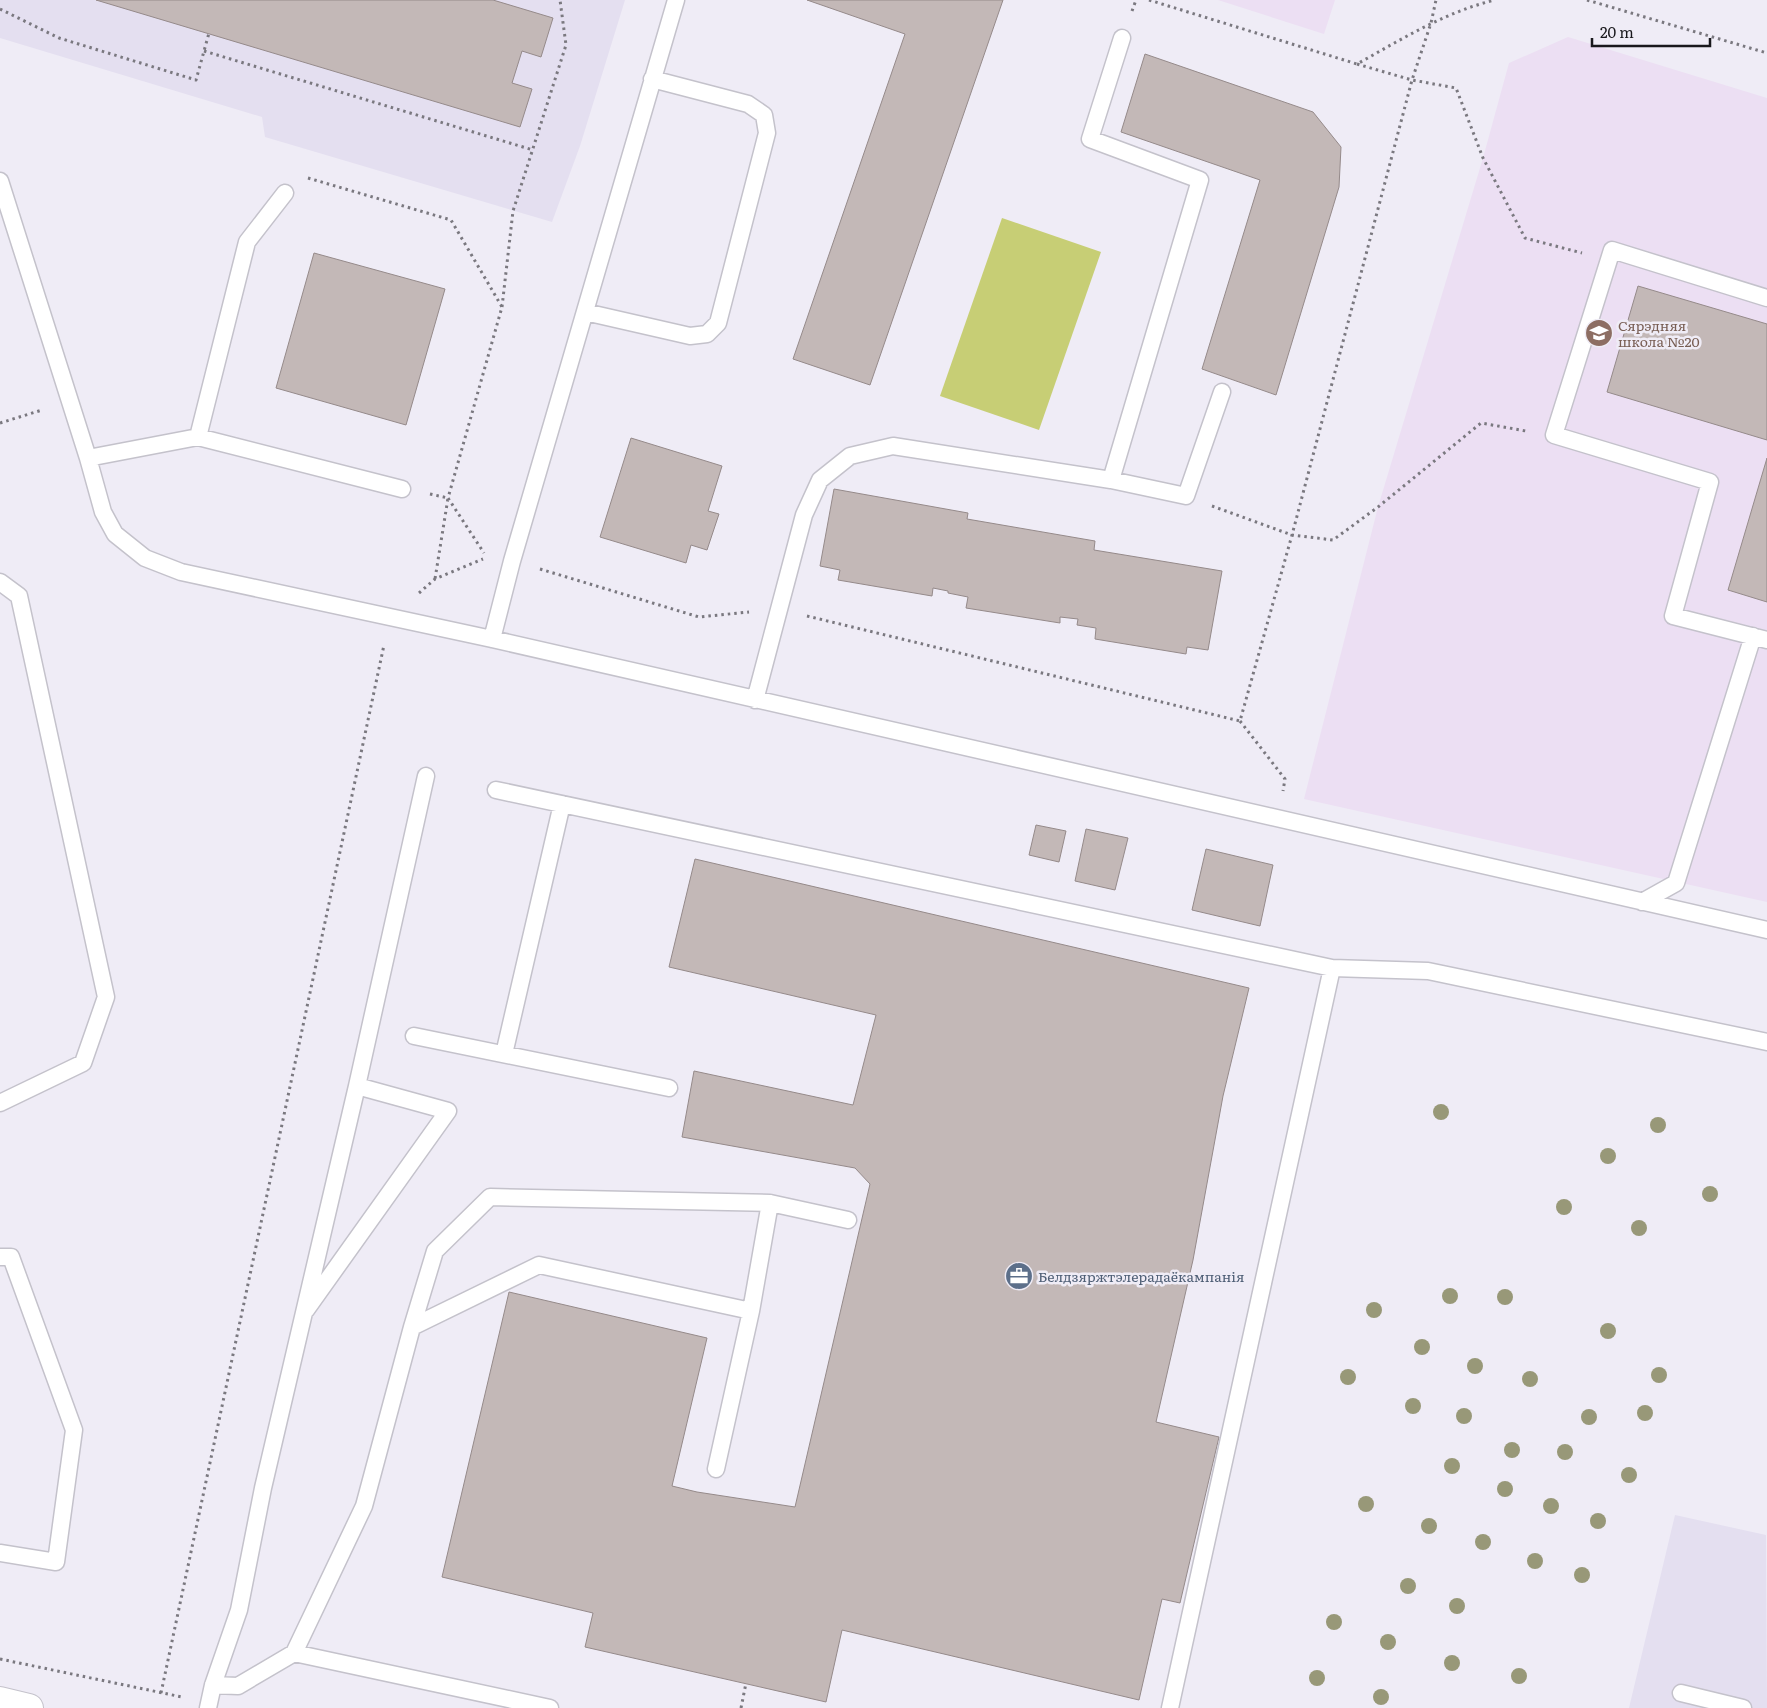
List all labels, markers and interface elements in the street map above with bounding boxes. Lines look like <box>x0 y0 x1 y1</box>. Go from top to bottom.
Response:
scale bar <box>1592 15 1710 47</box>
text: 20 m <box>1600 20 1634 43</box>
place label: Сярэдняя школа №20 <box>1618 315 1700 351</box>
school or university icon: Сярэдняя школа №20 <box>1584 318 1614 348</box>
office icon: Белдзяржтэлерадаёкампанія <box>1004 1261 1034 1291</box>
place label: Белдзяржтэлерадаёкампанія <box>1038 1266 1244 1286</box>

